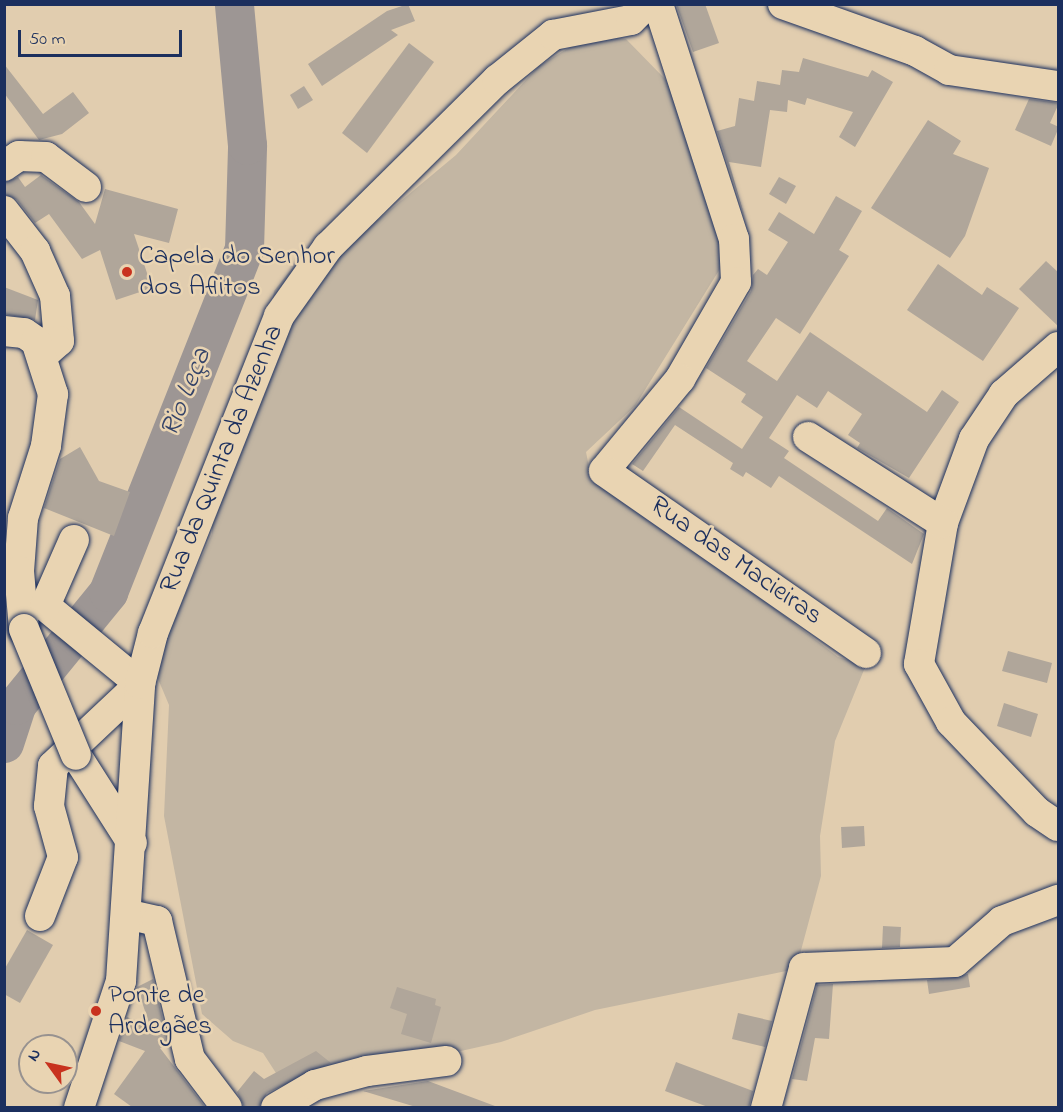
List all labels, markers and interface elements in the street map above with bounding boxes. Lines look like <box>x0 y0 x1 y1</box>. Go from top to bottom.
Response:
scale bar <box>21 18 184 56</box>
text: 50 m <box>29 27 66 53</box>
place label: Capela do Senhor dos Aflitos <box>139 240 335 303</box>
marker: Capela do Senhor dos Aflitos <box>120 265 134 279</box>
street label: Rua da Quinta da Azenha <box>153 320 291 598</box>
water label: Rio Leça <box>154 344 220 442</box>
street label: Rua das Macieiras <box>643 489 829 633</box>
place label: Ponte de Ardegães <box>108 979 212 1042</box>
marker: Ponte de Ardegães <box>89 1004 103 1018</box>
north arrow <box>18 1034 78 1094</box>
text: N <box>22 1044 48 1066</box>

